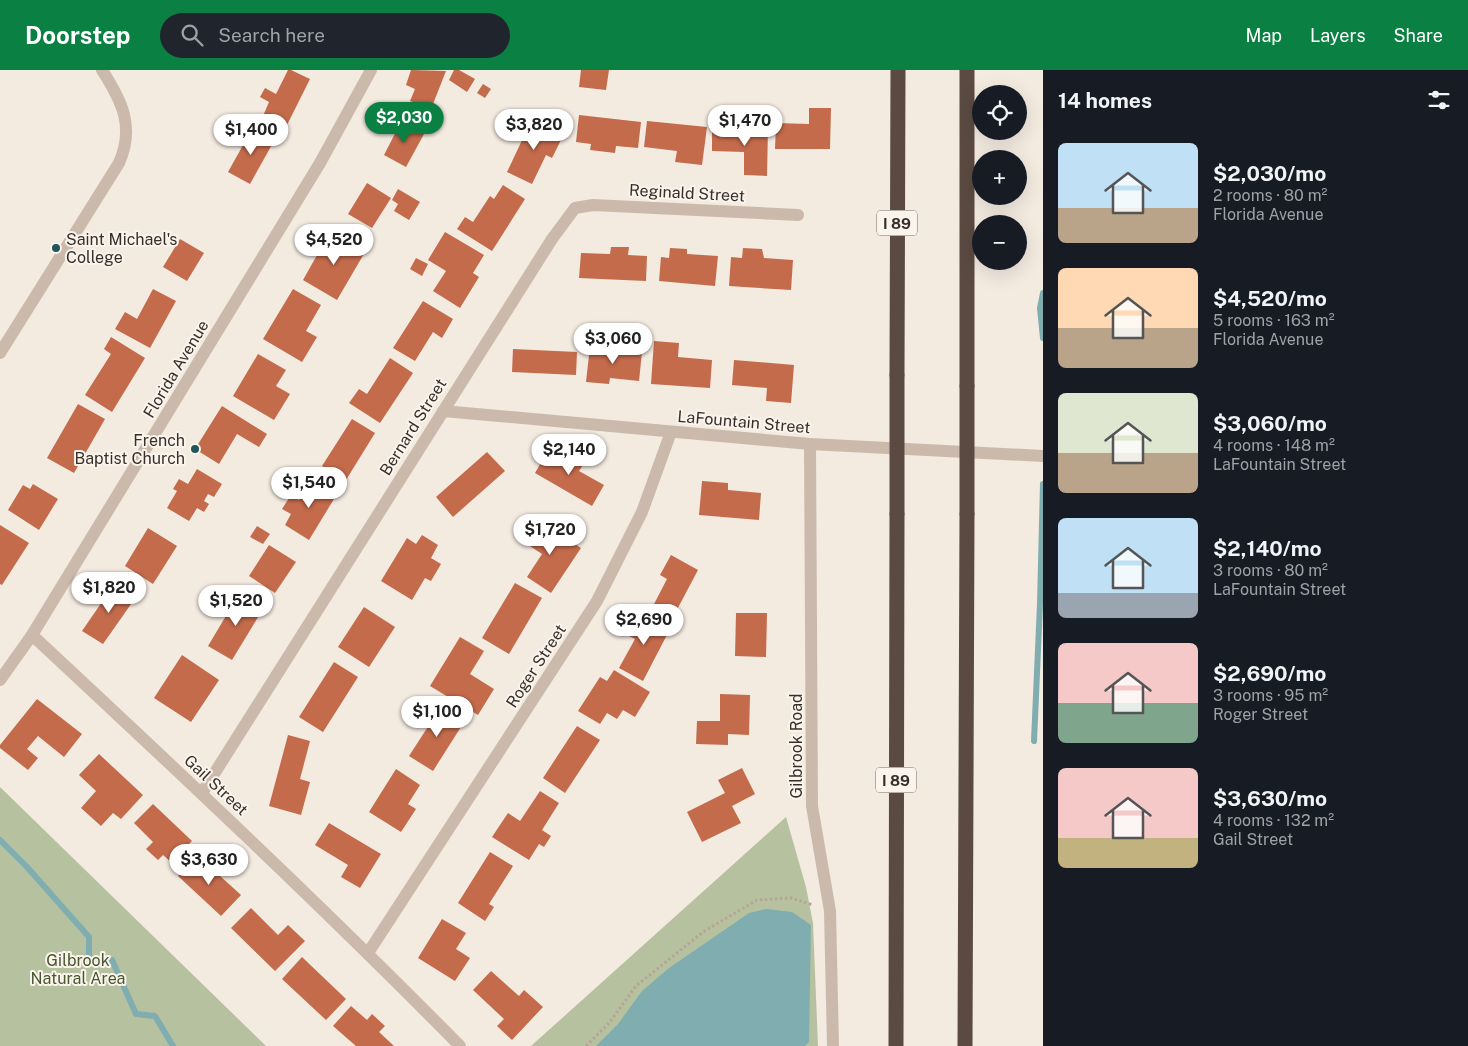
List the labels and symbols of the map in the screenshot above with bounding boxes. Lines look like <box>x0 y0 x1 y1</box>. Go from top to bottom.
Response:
pin: $2,030 <box>363 102 445 144</box>
pin: $1,470 <box>704 104 786 147</box>
pin: $3,820 <box>493 108 575 151</box>
pin: $1,400 <box>210 114 292 156</box>
street label: Reginald Street <box>628 180 746 206</box>
road number: I 89 <box>877 210 917 236</box>
pin: $4,520 <box>293 224 375 266</box>
place label: Saint Michael's College <box>66 230 177 267</box>
marker: Saint Michael's College <box>50 242 62 254</box>
street label: Florida Avenue <box>139 317 213 421</box>
pin: $3,060 <box>572 322 654 365</box>
street label: Bernard Street <box>376 375 450 479</box>
street label: LaFountain Street <box>677 407 811 437</box>
place label: French Baptist Church <box>74 431 185 468</box>
pin: $2,140 <box>528 434 610 476</box>
marker: French Baptist Church <box>189 443 201 455</box>
pin: $1,540 <box>268 466 350 509</box>
pin: $1,720 <box>509 514 591 556</box>
pin: $1,820 <box>68 572 150 614</box>
pin: $1,520 <box>195 584 277 627</box>
pin: $2,690 <box>603 604 685 646</box>
street label: Roger Street <box>502 621 570 711</box>
street label: Gilbrook Road <box>787 693 806 799</box>
pin: $1,100 <box>396 696 478 738</box>
street label: Gail Street <box>180 751 252 819</box>
road number: I 89 <box>876 768 916 792</box>
pin: $3,630 <box>168 844 250 886</box>
park label: Gilbrook Natural Area <box>31 951 125 988</box>

